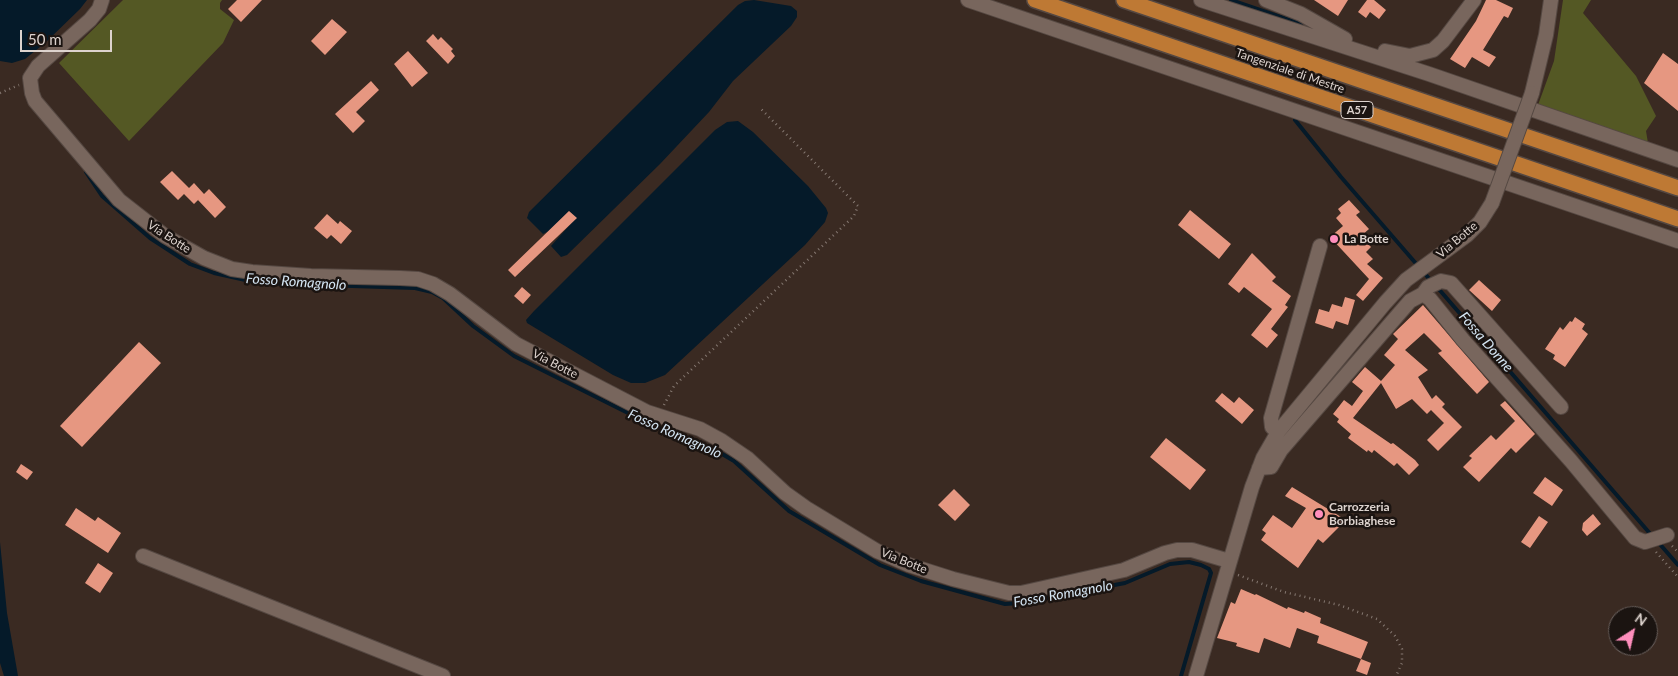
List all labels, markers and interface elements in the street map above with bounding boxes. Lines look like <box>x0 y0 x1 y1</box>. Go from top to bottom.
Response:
scale bar <box>22 20 115 52</box>
text: 50 m <box>28 30 62 48</box>
street label: Tangenziale di Mestre <box>1234 46 1346 96</box>
road number: A57 <box>1341 102 1373 118</box>
street label: Via Botte <box>145 218 193 256</box>
street label: Via Botte <box>1434 219 1480 261</box>
place label: La Botte <box>1344 232 1389 246</box>
marker: La Botte <box>1328 233 1340 245</box>
water label: Fosso Romagnolo <box>245 270 347 294</box>
water label: Fossa Donne <box>1455 308 1517 376</box>
street label: Via Botte <box>530 346 580 382</box>
water label: Fosso Romagnolo <box>626 406 724 462</box>
place label: Carrozzeria Borbiaghese <box>1329 500 1395 528</box>
marker: Carrozzeria Borbiaghese <box>1313 508 1325 520</box>
street label: Via Botte <box>879 545 929 577</box>
water label: Fosso Romagnolo <box>1012 577 1114 611</box>
north arrow <box>1608 606 1658 656</box>
text: N <box>1632 609 1651 629</box>

